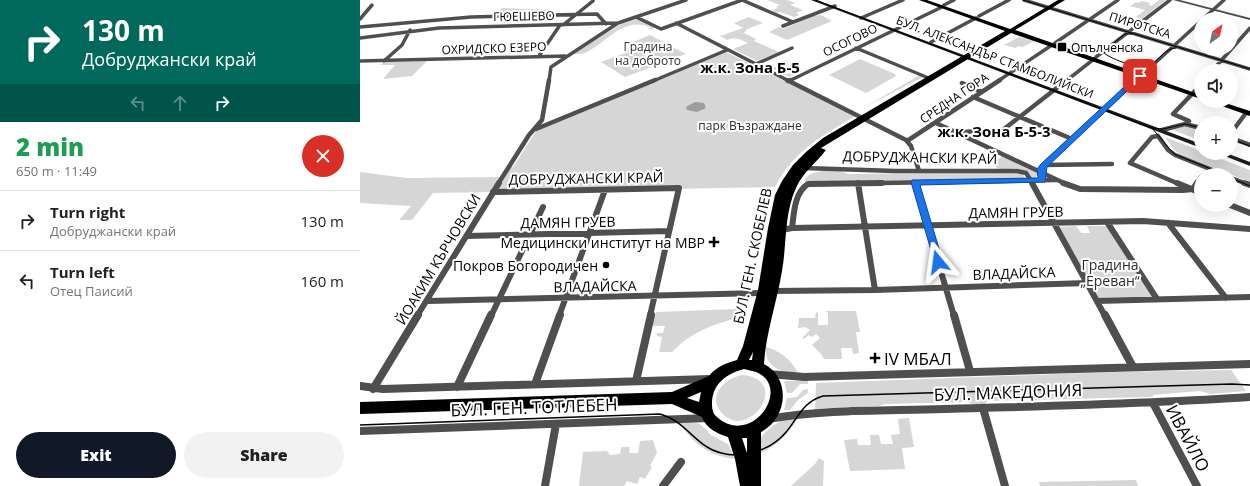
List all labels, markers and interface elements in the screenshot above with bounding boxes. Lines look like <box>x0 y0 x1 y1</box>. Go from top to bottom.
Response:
street label: ГЮЕШЕВО <box>493 7 555 25</box>
street label: ПИРОТСКА <box>1107 8 1173 43</box>
text: 130 m <box>82 11 165 49</box>
street label: БУЛ. АЛЕКСАНДЪР СТАМБОЛИЙСКИ <box>894 11 1096 103</box>
north arrow <box>1194 12 1238 56</box>
map controls <box>1194 12 1238 212</box>
icon: right <box>16 16 68 68</box>
street label: ОСОГОВО <box>820 19 880 61</box>
street label: ОХРИДСКО ЕЗЕРО <box>441 38 547 58</box>
park label: Градина на доброто <box>615 38 681 69</box>
place label: Опълченска <box>1071 39 1143 56</box>
marker: Опълченска <box>1056 41 1068 53</box>
text: Добруджански край <box>82 47 257 71</box>
district label: ж.к. Зона Б-5 <box>700 57 800 77</box>
pin <box>1123 59 1157 93</box>
button: sound <box>1194 64 1238 108</box>
icon: arrive <box>1129 65 1151 87</box>
street label: СРЕДНА ГОРА <box>916 68 992 127</box>
icon: left <box>127 92 149 114</box>
icon: ahead <box>169 92 191 114</box>
icon: right <box>211 92 233 114</box>
button: + <box>1194 116 1238 160</box>
park label: парк Възраждане <box>698 117 802 134</box>
district label: ж.к. Зона Б-5-3 <box>937 121 1051 141</box>
text: 2 min <box>16 130 84 163</box>
button: close <box>302 135 344 177</box>
street label: ДОБРУДЖАНСКИ КРАЙ <box>842 146 998 168</box>
text: 650 m · 11:49 <box>16 162 97 180</box>
street label: ДОБРУДЖАНСКИ КРАЙ <box>508 167 664 189</box>
button: − <box>1194 168 1238 212</box>
street label: БУЛ. ГЕН. СКОБЕЛЕВ <box>728 186 776 326</box>
street label: ЙОАКИМ КЪРЧОВСКИ <box>391 190 485 328</box>
text: Turn right <box>50 202 125 222</box>
street label: ДАМЯН ГРУЕВ <box>968 202 1064 222</box>
icon: right <box>16 210 38 232</box>
text: 130 m <box>300 211 344 231</box>
street label: ДАМЯН ГРУЕВ <box>520 212 616 232</box>
text: Добруджански край <box>50 222 176 240</box>
place label: Медицински институт на МВР <box>500 233 705 252</box>
marker: Медицински институт на МВР <box>708 236 720 248</box>
position arrow <box>917 241 959 283</box>
park label: Градина „Ереван“ <box>1080 255 1140 290</box>
place label: Покров Богородичен <box>453 256 598 275</box>
marker: Покров Богородичен <box>601 260 611 270</box>
text: Turn left <box>50 262 115 282</box>
street label: ВЛАДАЙСКА <box>972 262 1056 284</box>
icon: left <box>16 270 38 292</box>
text: 160 m <box>300 271 344 291</box>
street label: ВЛАДАЙСКА <box>553 276 637 296</box>
text: Отец Паисий <box>50 282 133 300</box>
place label: IV МБАЛ <box>884 347 952 370</box>
marker: IV МБАЛ <box>869 352 881 364</box>
street label: БУЛ. МАКЕДОНИЯ <box>933 378 1083 406</box>
street label: БУЛ. ГЕН. ТОТЛЕБЕН <box>450 393 618 421</box>
street label: ИВАЙЛО <box>1161 400 1215 476</box>
button: Exit <box>16 432 176 478</box>
button: Share <box>184 432 344 478</box>

